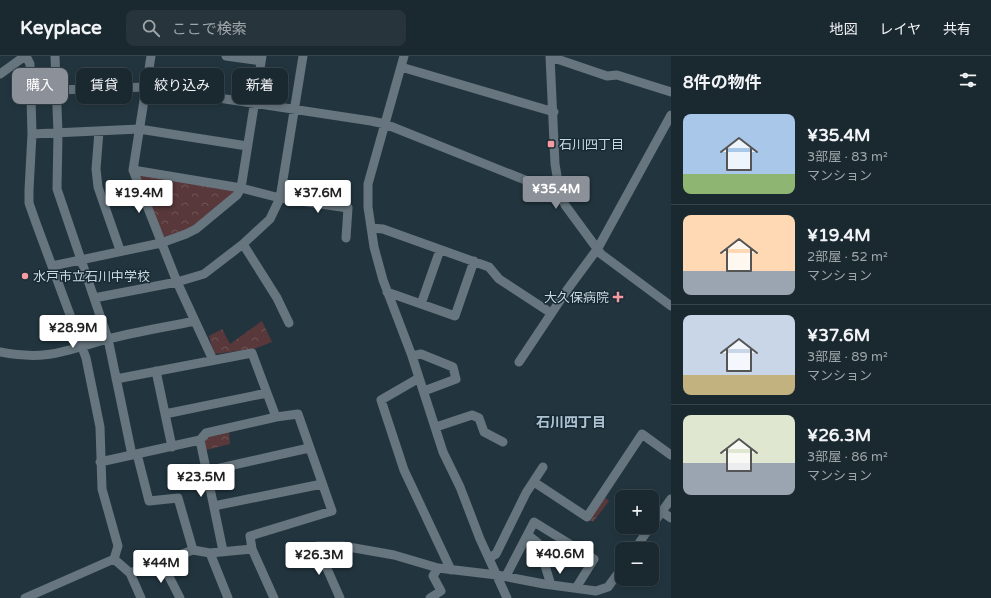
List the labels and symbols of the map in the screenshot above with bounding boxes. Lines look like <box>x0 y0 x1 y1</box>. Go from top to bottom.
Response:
place label: 石川四丁目 <box>559 137 624 153</box>
marker: 石川四丁目 <box>546 139 556 149</box>
pin: ¥35.4M <box>523 176 589 210</box>
pin: ¥19.4M <box>106 180 172 214</box>
pin: ¥37.6M <box>285 180 351 214</box>
place label: 水戸市立石川中学校 <box>33 269 150 285</box>
marker: 水戸市立石川中学校 <box>20 271 30 281</box>
place label: 大久保病院 <box>544 290 609 306</box>
marker: 大久保病院 <box>612 291 624 303</box>
pin: ¥28.9M <box>40 315 106 349</box>
district label: 石川四丁目 <box>536 414 606 431</box>
pin: ¥23.5M <box>168 464 234 498</box>
pin: ¥40.6M <box>527 541 593 575</box>
pin: ¥26.3M <box>286 542 352 576</box>
pin: ¥44M <box>137 550 185 584</box>

